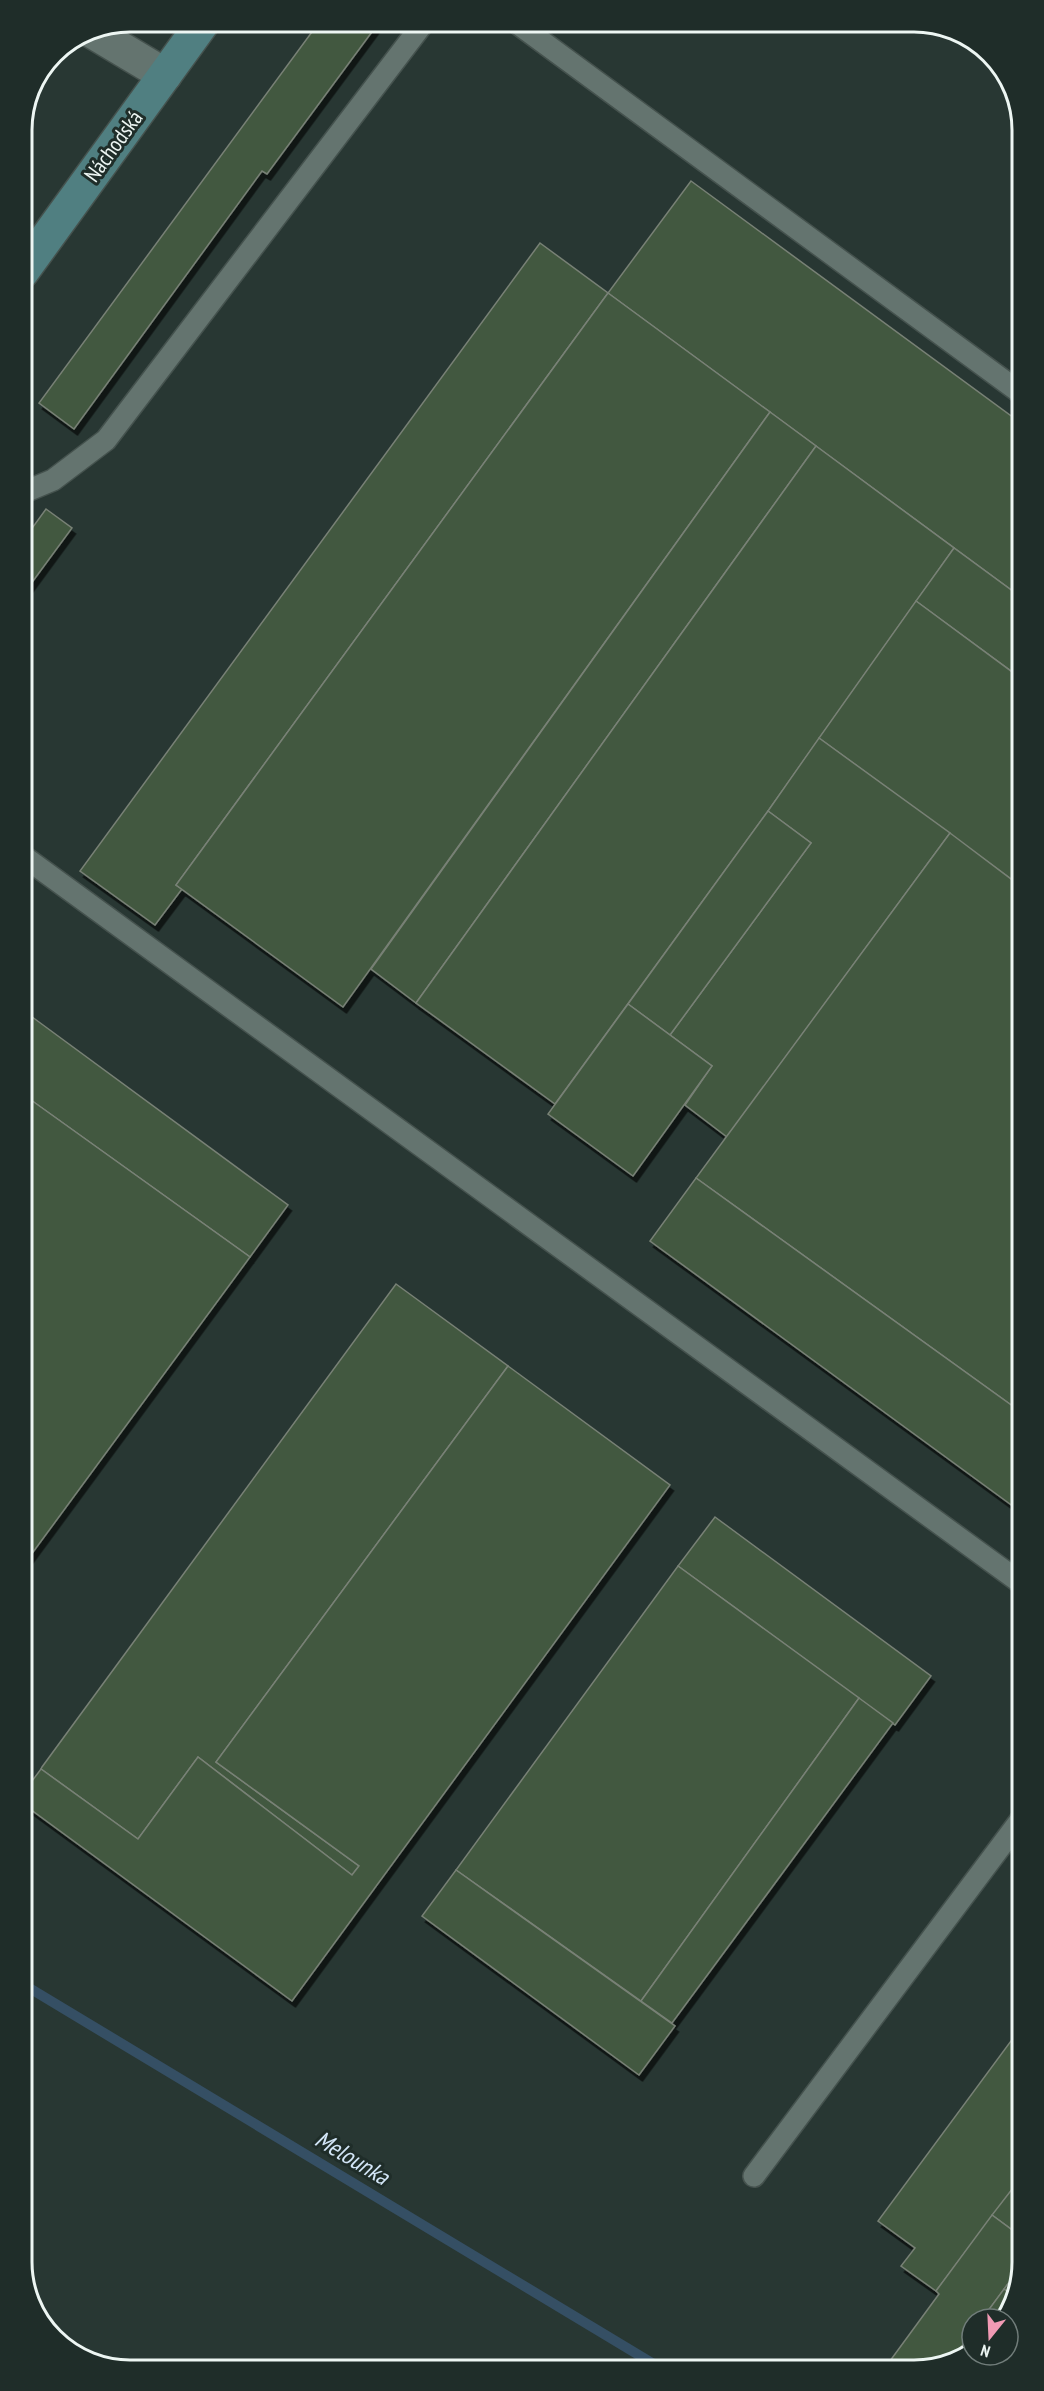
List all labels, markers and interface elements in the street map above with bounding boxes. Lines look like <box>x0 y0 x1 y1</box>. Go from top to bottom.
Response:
street label: Náchodská <box>78 105 148 187</box>
water label: Melounka <box>310 2123 396 2192</box>
north arrow <box>960 2307 1020 2367</box>
text: N <box>978 2340 993 2362</box>

